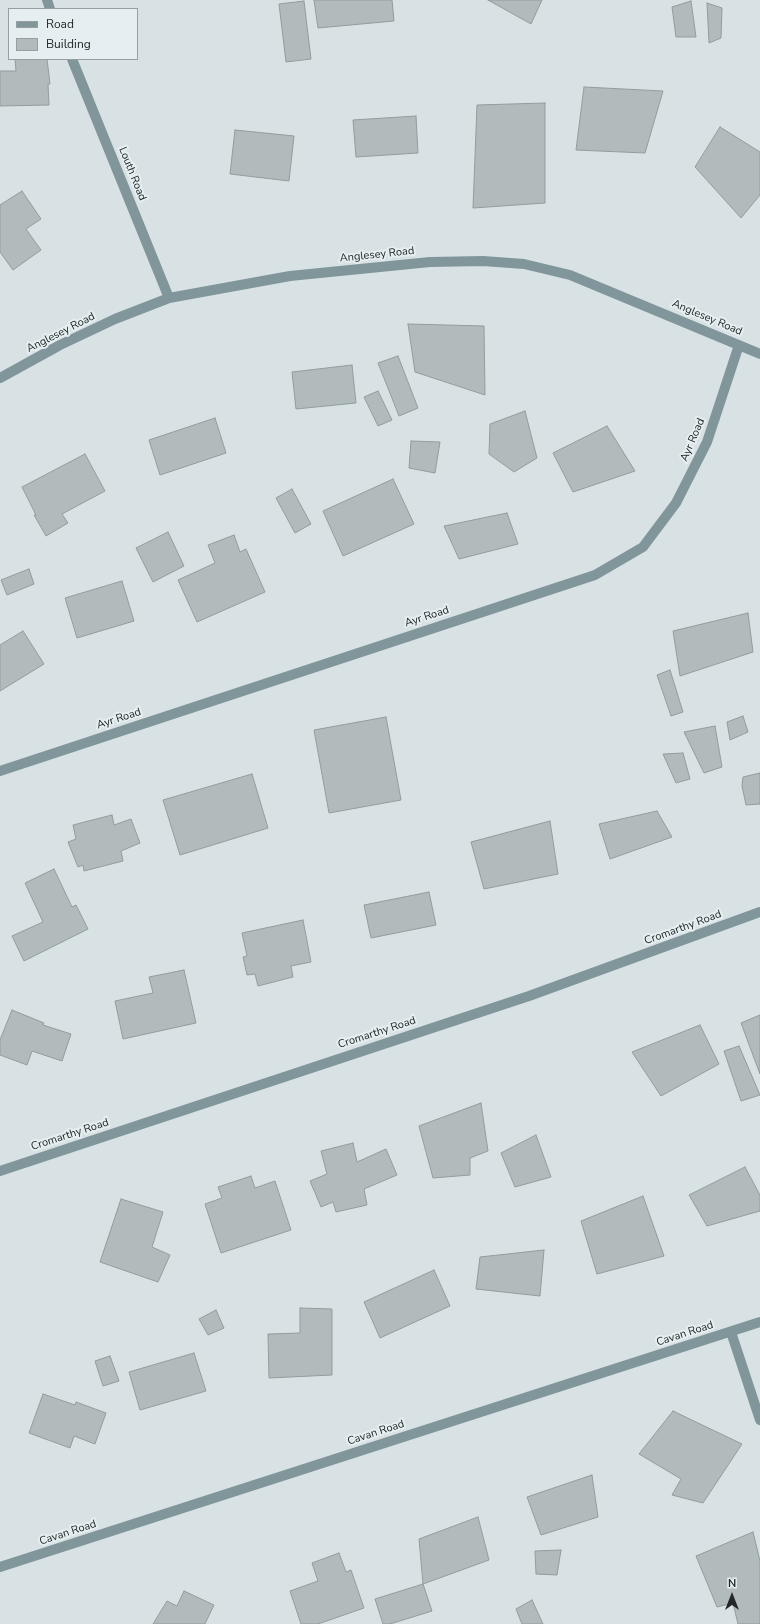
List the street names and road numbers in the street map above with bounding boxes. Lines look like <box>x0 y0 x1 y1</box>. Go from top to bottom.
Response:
street label: Louth Road <box>115 145 149 203</box>
street label: Anglesey Road <box>339 245 415 265</box>
street label: Anglesey Road <box>670 297 744 339</box>
street label: Anglesey Road <box>25 310 97 356</box>
street label: Ayr Road <box>678 416 708 464</box>
street label: Ayr Road <box>403 604 451 630</box>
street label: Ayr Road <box>95 706 143 732</box>
street label: Cromarthy Road <box>643 908 723 948</box>
street label: Cromarthy Road <box>336 1014 418 1052</box>
street label: Cromarthy Road <box>29 1116 111 1154</box>
street label: Cavan Road <box>655 1319 715 1349</box>
street label: Cavan Road <box>346 1418 406 1448</box>
street label: Cavan Road <box>38 1518 98 1548</box>

